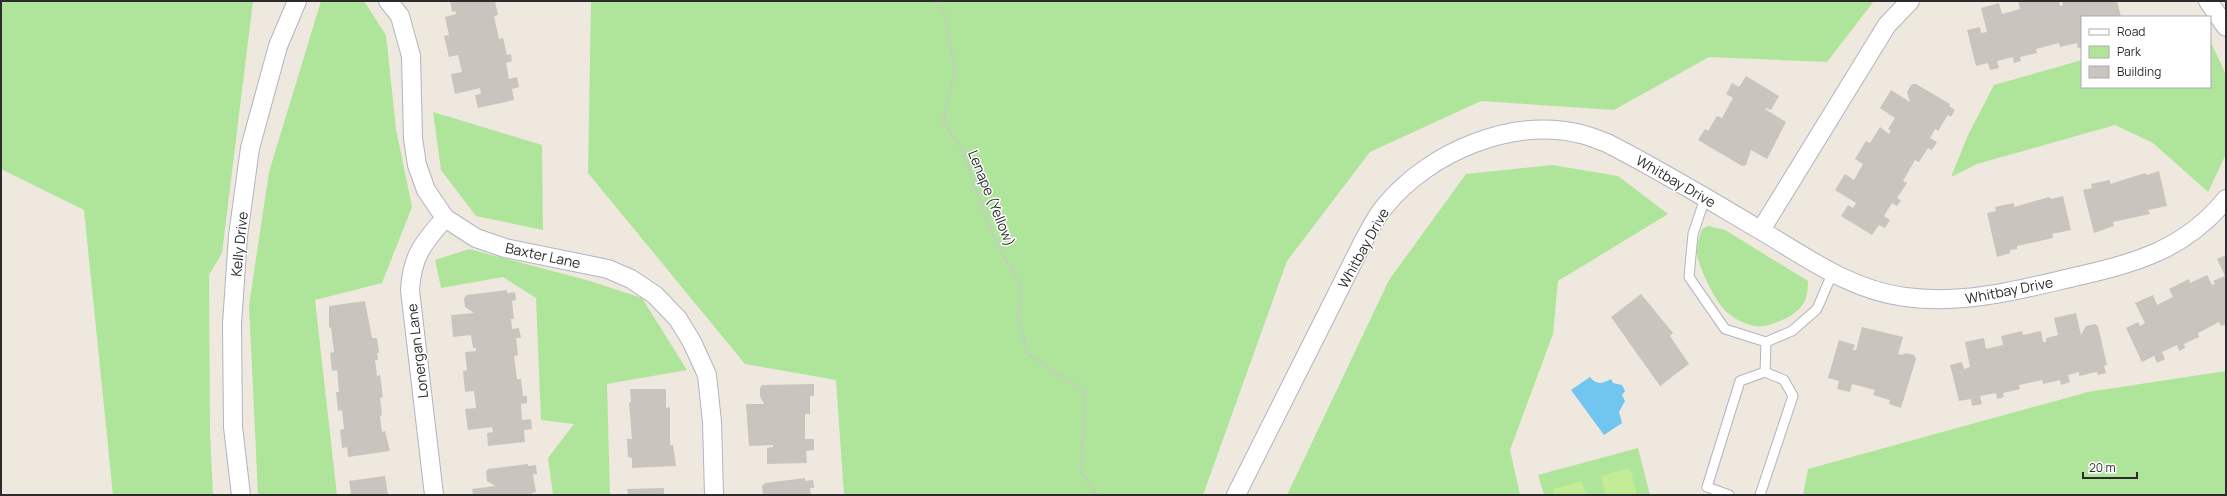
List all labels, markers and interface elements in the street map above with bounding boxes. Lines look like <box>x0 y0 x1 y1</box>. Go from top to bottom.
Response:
legend <box>2081 16 2211 88</box>
text: Road <box>2117 23 2145 40</box>
text: Park <box>2117 43 2142 60</box>
text: Building <box>2117 63 2161 80</box>
street label: Lenape (Yellow) <box>964 147 1020 249</box>
street label: Whitbay Drive <box>1633 151 1719 211</box>
street label: Whitbay Drive <box>1333 205 1393 291</box>
street label: Kelly Drive <box>226 210 252 278</box>
street label: Baxter Lane <box>504 238 582 272</box>
street label: Whitbay Drive <box>1964 272 2054 308</box>
street label: Lonergan Lane <box>402 303 432 399</box>
scale bar <box>2083 454 2137 480</box>
text: 20 m <box>2089 459 2116 476</box>

